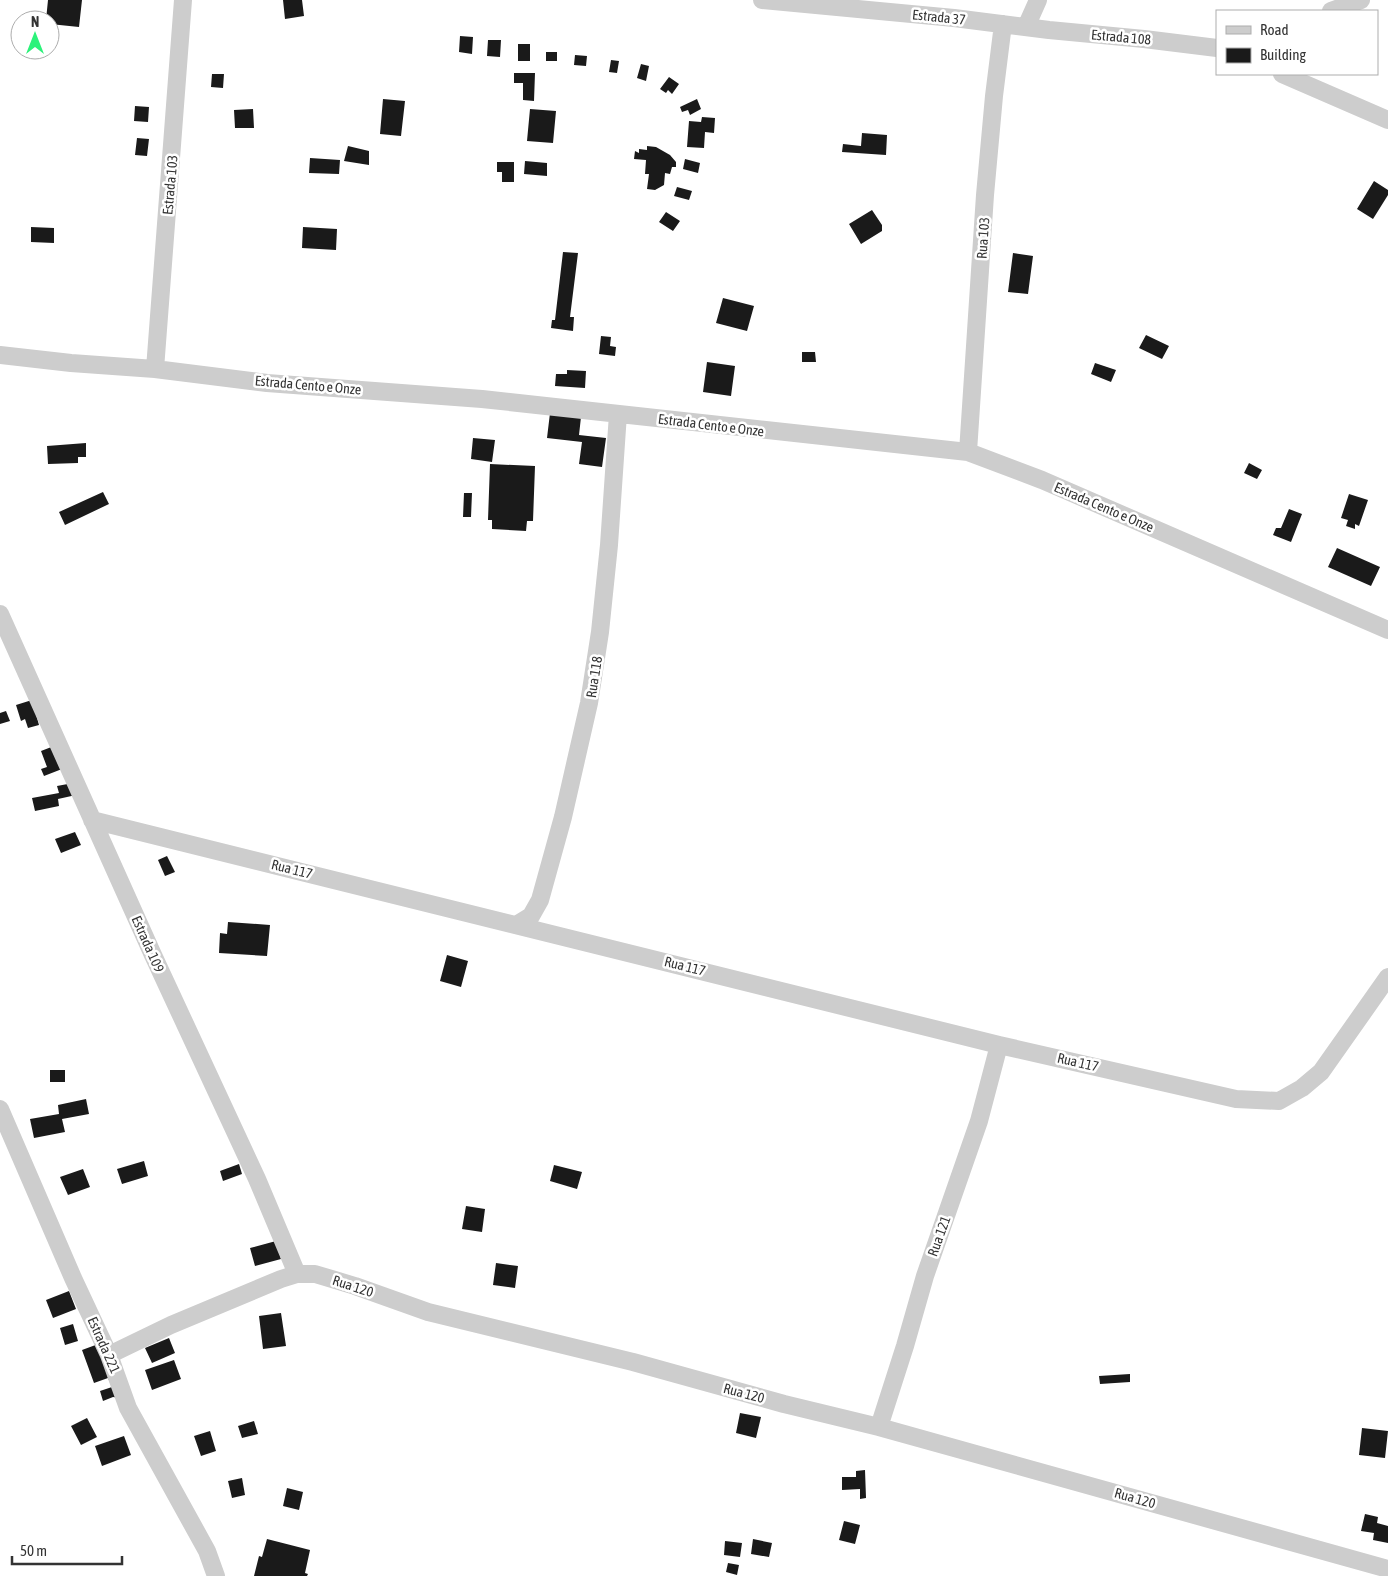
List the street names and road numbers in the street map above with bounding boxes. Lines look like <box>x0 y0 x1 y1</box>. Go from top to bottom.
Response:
street label: Estrada 37 <box>912 6 966 28</box>
street label: Estrada 108 <box>1090 26 1152 48</box>
street label: Estrada 103 <box>159 154 181 216</box>
street label: Rua 103 <box>974 217 992 259</box>
street label: Estrada Cento e Onze <box>254 372 362 398</box>
street label: Estrada Cento e Onze <box>657 411 765 439</box>
street label: Estrada Cento e Onze <box>1052 479 1156 535</box>
street label: Rua 118 <box>583 655 605 699</box>
street label: Rua 117 <box>270 856 314 882</box>
street label: Estrada 109 <box>128 913 168 975</box>
street label: Rua 117 <box>663 953 707 979</box>
street label: Rua 117 <box>1056 1049 1100 1075</box>
street label: Rua 121 <box>924 1214 954 1258</box>
street label: Rua 120 <box>331 1272 376 1300</box>
street label: Estrada 221 <box>84 1314 124 1376</box>
street label: Rua 120 <box>722 1380 767 1406</box>
street label: Rua 120 <box>1113 1485 1158 1512</box>

